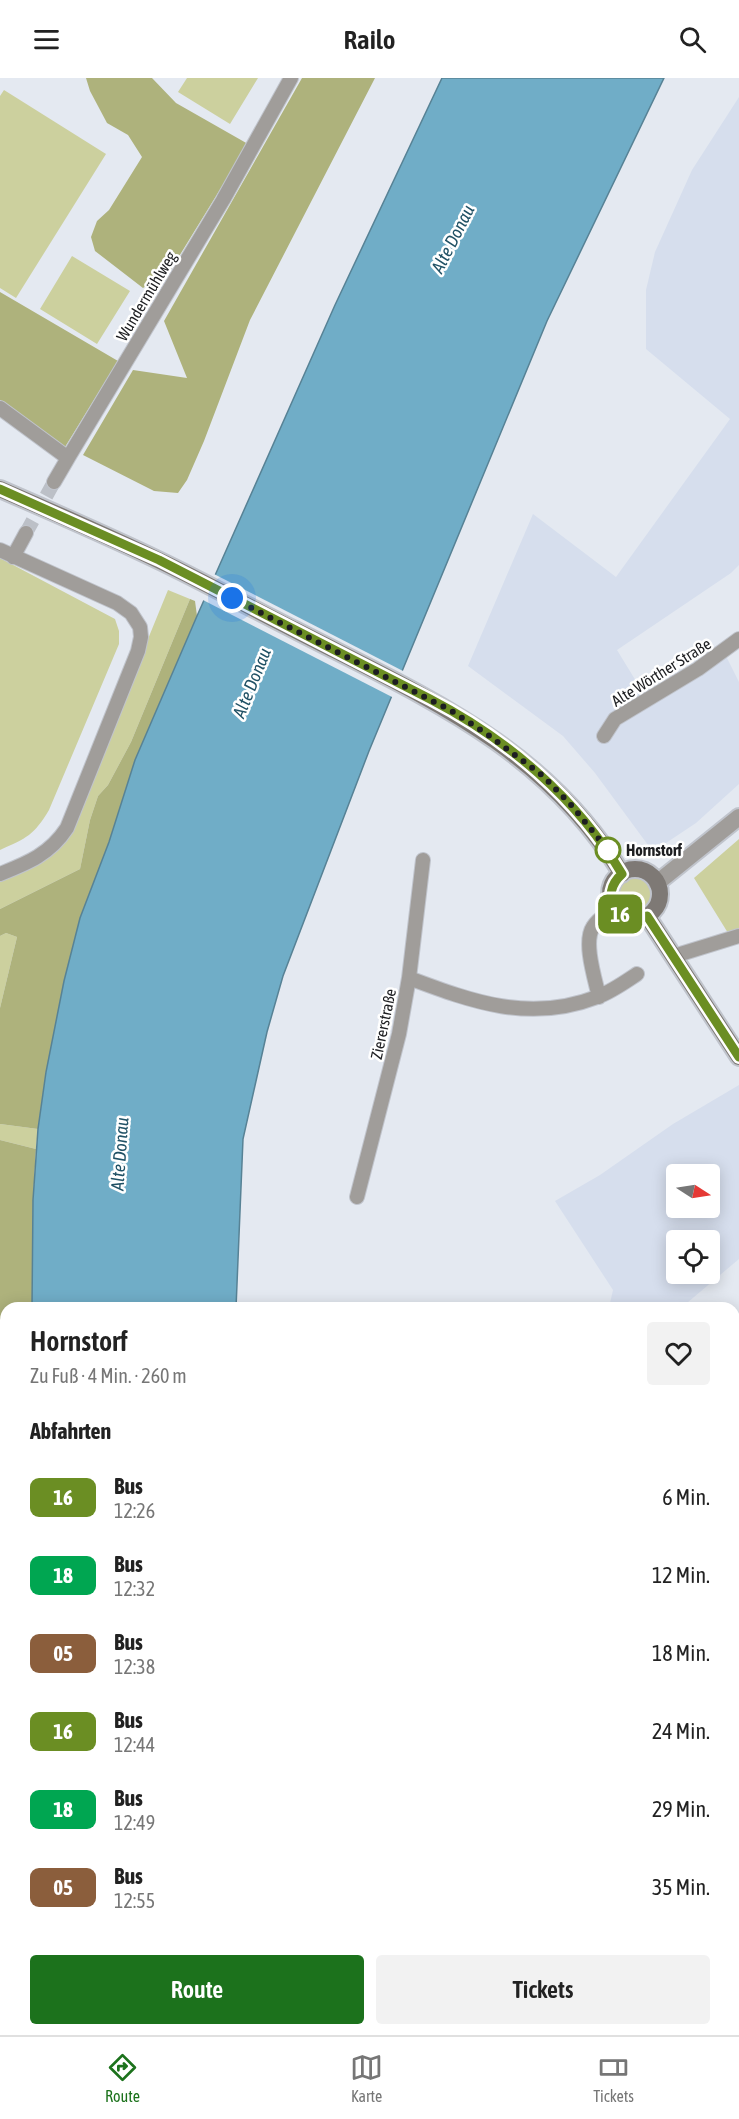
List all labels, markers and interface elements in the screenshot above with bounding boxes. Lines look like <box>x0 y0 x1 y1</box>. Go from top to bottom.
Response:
icon: menu <box>30 23 63 56</box>
icon: search <box>676 23 709 56</box>
text: Railo <box>344 24 395 55</box>
water label: Alte Donau <box>426 201 479 277</box>
street label: Wundermühlweg <box>112 248 181 344</box>
your location <box>217 583 247 613</box>
street label: Alte Wörther Straße <box>608 634 714 710</box>
water label: Alte Donau <box>228 644 275 722</box>
marker: Hornstorf <box>595 837 621 863</box>
place label: Hornstorf <box>626 841 682 859</box>
line badge: 16 <box>593 894 647 934</box>
text: 16 <box>610 902 630 926</box>
street label: Ziererstraße <box>367 987 399 1061</box>
water label: Alte Donau <box>106 1116 133 1192</box>
north arrow <box>666 1164 720 1218</box>
map controls <box>666 1164 720 1284</box>
button: locate <box>666 1230 720 1284</box>
button: heart <box>647 1322 710 1385</box>
text: Hornstorf <box>30 1325 128 1357</box>
text: Zu Fuß · 4 Min. · 260 m <box>30 1364 187 1387</box>
text: Abfahrten <box>30 1418 111 1444</box>
text: Bus <box>114 1473 143 1499</box>
text: 6 Min. <box>662 1484 710 1510</box>
text: 16 <box>53 1485 73 1509</box>
text: 12:26 <box>114 1499 155 1522</box>
text: Bus <box>114 1551 143 1577</box>
text: 12 Min. <box>652 1562 710 1588</box>
text: 18 <box>53 1563 73 1587</box>
text: 12:32 <box>114 1577 155 1600</box>
text: Bus <box>114 1629 143 1655</box>
text: 18 Min. <box>652 1640 710 1666</box>
text: 05 <box>53 1641 73 1665</box>
text: 12:38 <box>114 1655 155 1678</box>
text: Bus <box>114 1707 143 1733</box>
text: 24 Min. <box>652 1718 710 1744</box>
text: 16 <box>53 1719 73 1743</box>
text: 12:44 <box>114 1733 155 1756</box>
text: Bus <box>114 1785 143 1811</box>
text: 29 Min. <box>652 1796 710 1822</box>
text: 18 <box>53 1797 73 1821</box>
text: 12:49 <box>114 1811 155 1834</box>
text: Bus <box>114 1863 143 1889</box>
text: 35 Min. <box>652 1874 710 1900</box>
text: 05 <box>53 1875 73 1899</box>
text: 12:55 <box>114 1889 155 1912</box>
button: Route <box>30 1955 364 2024</box>
button: Tickets <box>376 1955 710 2024</box>
tab: Route <box>105 2051 140 2105</box>
tab: Karte <box>350 2051 383 2105</box>
tab: Tickets <box>593 2051 634 2105</box>

